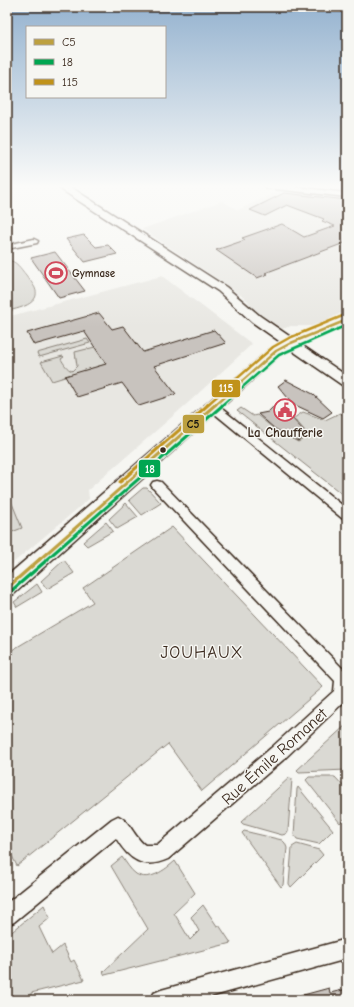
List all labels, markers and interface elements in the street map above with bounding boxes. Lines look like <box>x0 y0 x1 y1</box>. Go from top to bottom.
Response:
legend <box>26 26 166 98</box>
text: C5 <box>62 35 76 49</box>
text: 18 <box>62 55 73 69</box>
text: 115 <box>62 75 78 89</box>
sports icon: Gymnase <box>43 260 69 286</box>
place label: Gymnase <box>72 267 116 280</box>
line badge: 115 <box>211 379 241 398</box>
text: 115 <box>219 382 233 395</box>
public building icon: La Chaufferie <box>272 397 298 423</box>
line badge: C5 <box>182 414 205 434</box>
text: C5 <box>187 418 199 431</box>
place label: La Chaufferie <box>247 425 323 440</box>
unlabelled marker <box>158 445 168 455</box>
line badge: 18 <box>138 459 161 478</box>
text: 18 <box>145 463 155 476</box>
district label: JOUHAUX <box>160 643 244 662</box>
street label: Rue Émile Romanet <box>218 704 331 809</box>

